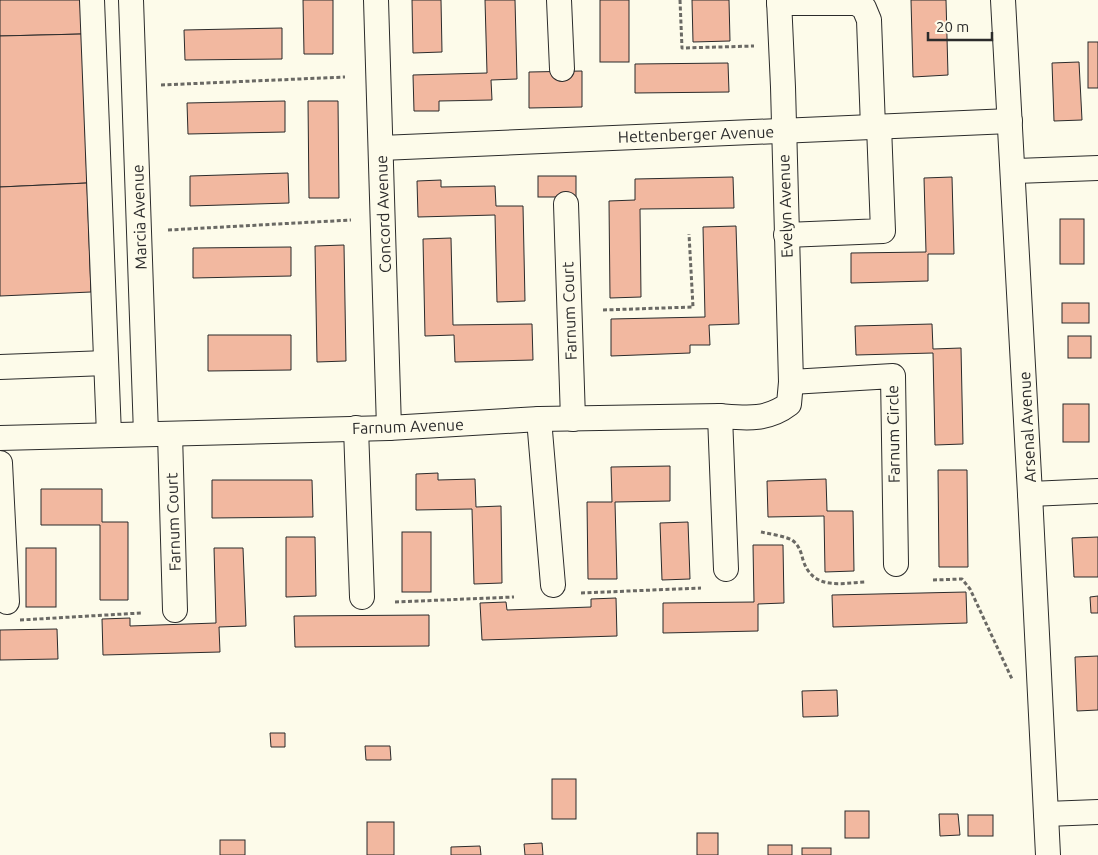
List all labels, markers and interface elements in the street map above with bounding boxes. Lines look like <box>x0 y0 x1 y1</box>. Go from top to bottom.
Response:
scale bar <box>928 10 992 42</box>
text: 20 m <box>936 18 969 35</box>
street label: Hettenberger Avenue <box>618 122 774 146</box>
street label: Evelyn Avenue <box>774 154 796 258</box>
street label: Concord Avenue <box>372 155 394 273</box>
street label: Marcia Avenue <box>128 164 150 270</box>
street label: Farnum Court <box>558 261 580 361</box>
street label: Arsenal Avenue <box>1015 371 1039 483</box>
street label: Farnum Circle <box>883 385 903 483</box>
street label: Farnum Avenue <box>352 415 464 437</box>
street label: Farnum Court <box>162 472 184 572</box>

